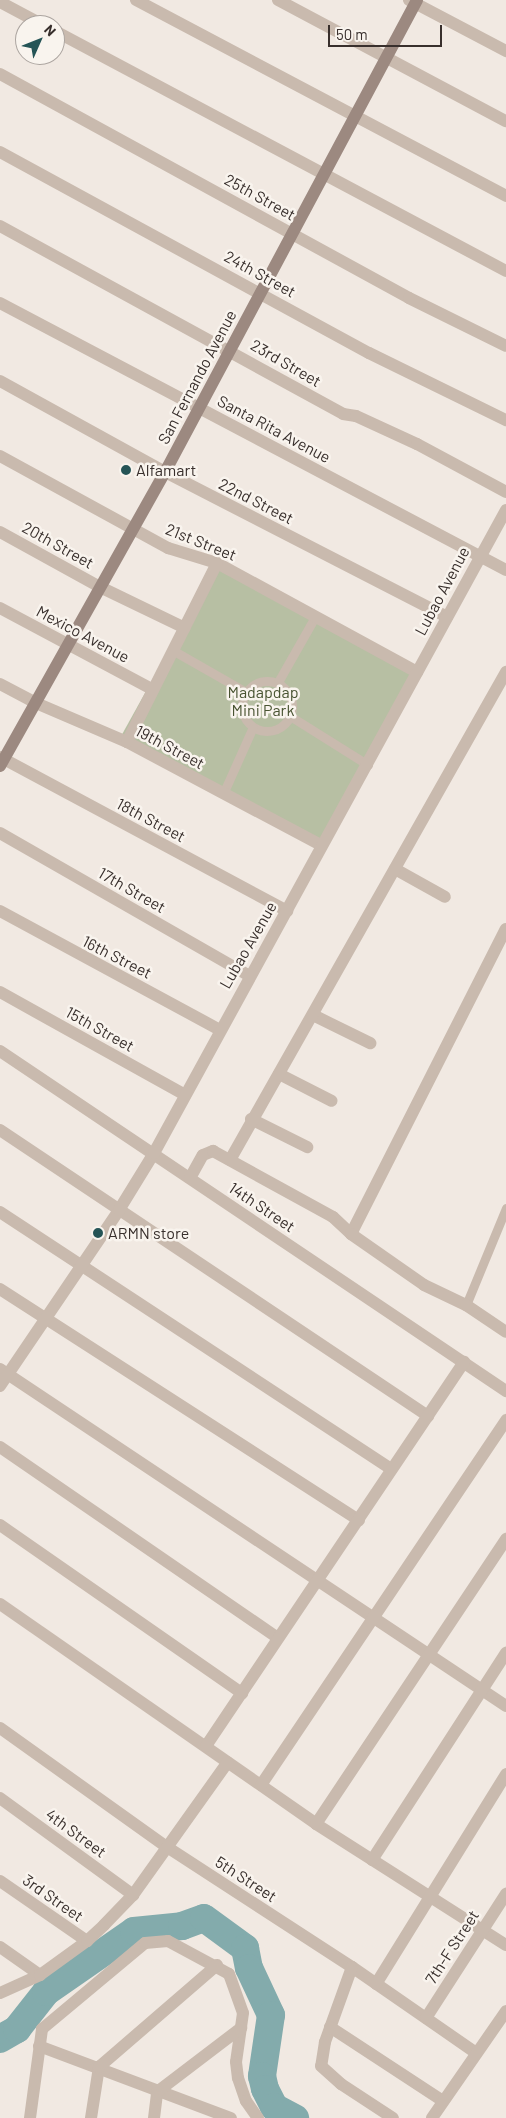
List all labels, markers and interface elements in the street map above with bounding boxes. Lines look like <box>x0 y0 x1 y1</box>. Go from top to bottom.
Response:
north arrow <box>15 15 65 65</box>
scale bar <box>331 15 445 47</box>
text: N <box>41 21 60 39</box>
text: 50 m <box>336 25 368 43</box>
street label: 25th Street <box>221 170 299 224</box>
street label: 24th Street <box>221 247 299 301</box>
street label: San Fernando Avenue <box>154 307 240 447</box>
street label: 23rd Street <box>247 335 325 391</box>
street label: Santa Rita Avenue <box>214 391 334 467</box>
place label: Alfamart <box>136 460 196 480</box>
marker: Alfamart <box>120 464 132 476</box>
street label: 22nd Street <box>215 474 297 528</box>
street label: 20th Street <box>19 517 97 573</box>
street label: 21st Street <box>163 519 239 565</box>
street label: Lubao Avenue <box>411 544 473 638</box>
street label: Mexico Avenue <box>33 601 133 667</box>
park label: Madapdap Mini Park <box>228 682 298 720</box>
street label: 19th Street <box>132 721 208 773</box>
street label: 18th Street <box>113 794 189 846</box>
street label: 17th Street <box>95 863 169 917</box>
street label: Lubao Avenue <box>215 898 281 992</box>
street label: 16th Street <box>79 931 155 983</box>
street label: 15th Street <box>62 1002 138 1056</box>
street label: 14th Street <box>225 1178 299 1236</box>
place label: ARMN store <box>108 1223 189 1243</box>
marker: ARMN store <box>92 1227 104 1239</box>
street label: 4th Street <box>42 1805 110 1861</box>
street label: 5th Street <box>212 1852 280 1906</box>
street label: 3rd Street <box>19 1870 87 1926</box>
street label: 7th-F Street <box>421 1906 483 1988</box>

